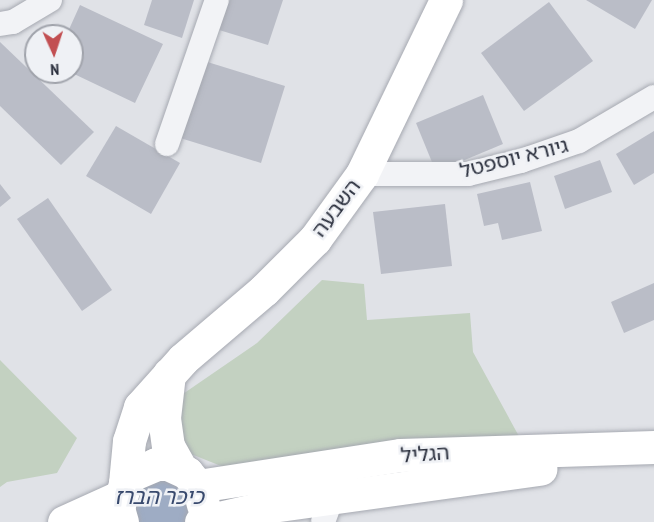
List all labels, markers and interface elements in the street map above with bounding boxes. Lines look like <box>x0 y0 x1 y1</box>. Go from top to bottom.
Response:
north arrow <box>24 24 84 84</box>
text: N <box>50 60 60 80</box>
street label: גיורא יוספטל <box>457 132 571 184</box>
street label: השבעה <box>306 174 366 242</box>
street label: הגליל <box>400 440 450 468</box>
water label: כיכר הברז <box>114 484 204 510</box>

